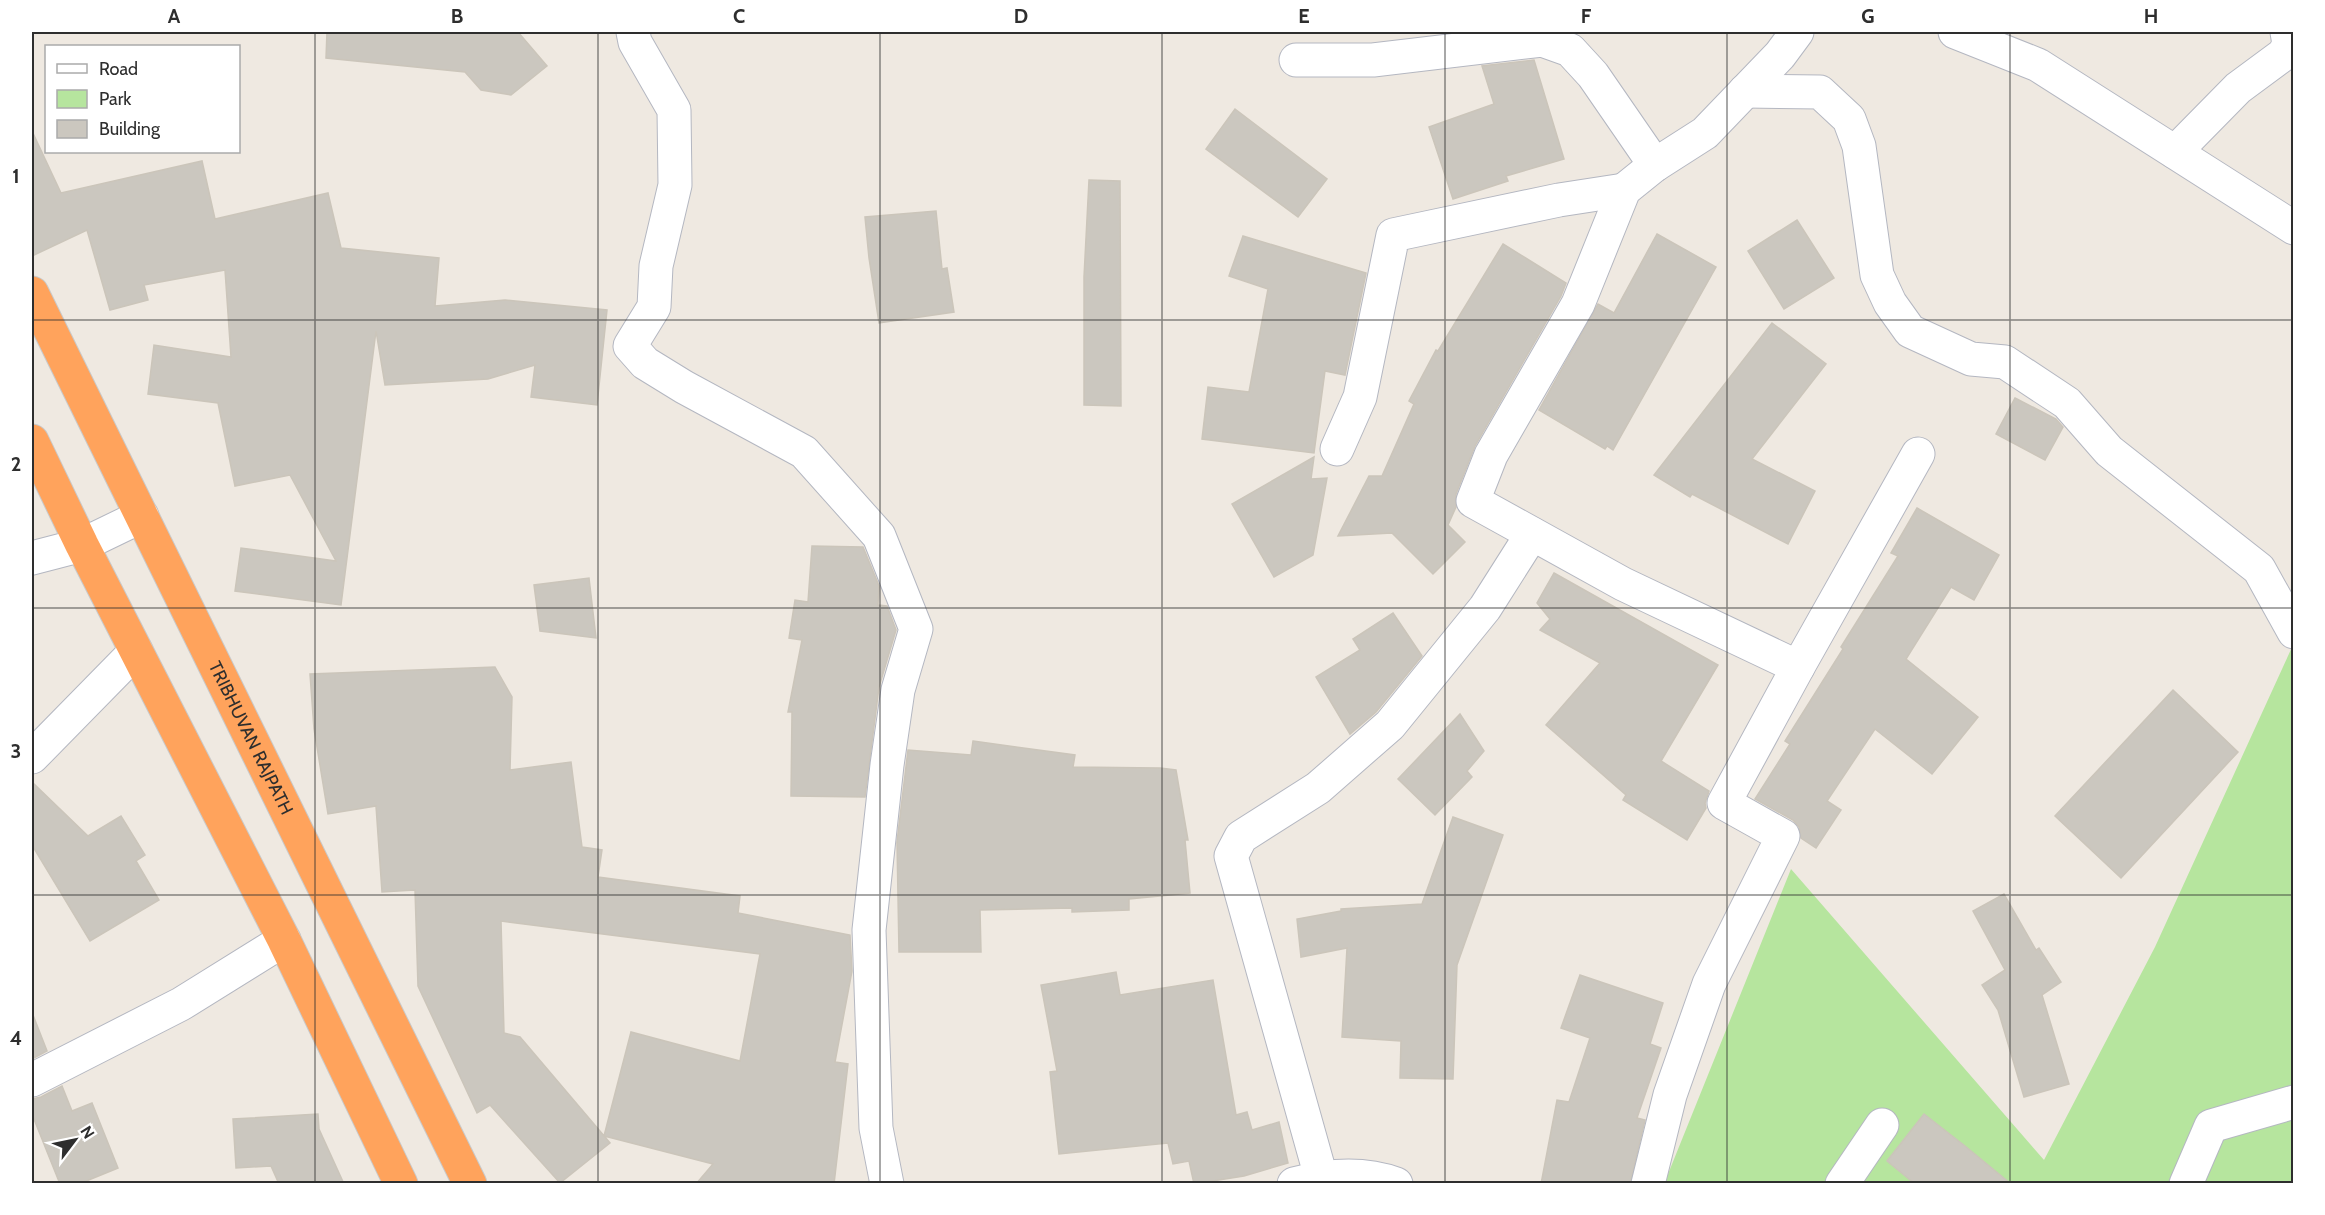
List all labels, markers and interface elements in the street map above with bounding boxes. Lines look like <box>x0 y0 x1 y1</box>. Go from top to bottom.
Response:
text: A <box>168 4 181 28</box>
text: B <box>451 4 463 28</box>
text: C <box>733 4 745 28</box>
text: D <box>1014 4 1028 28</box>
text: E <box>1298 4 1310 28</box>
text: F <box>1581 4 1592 28</box>
text: G <box>1861 4 1875 28</box>
text: H <box>2144 4 2158 28</box>
legend <box>45 45 240 153</box>
text: Road <box>99 58 138 80</box>
text: Park <box>99 88 132 110</box>
text: Building <box>99 118 161 140</box>
text: 1 <box>12 164 20 188</box>
text: 2 <box>11 452 21 476</box>
street label: TRIBHUVAN RAJPATH <box>204 658 298 818</box>
text: 3 <box>11 739 21 763</box>
text: 4 <box>10 1026 22 1050</box>
north arrow <box>45 1110 105 1170</box>
text: N <box>76 1122 98 1142</box>

